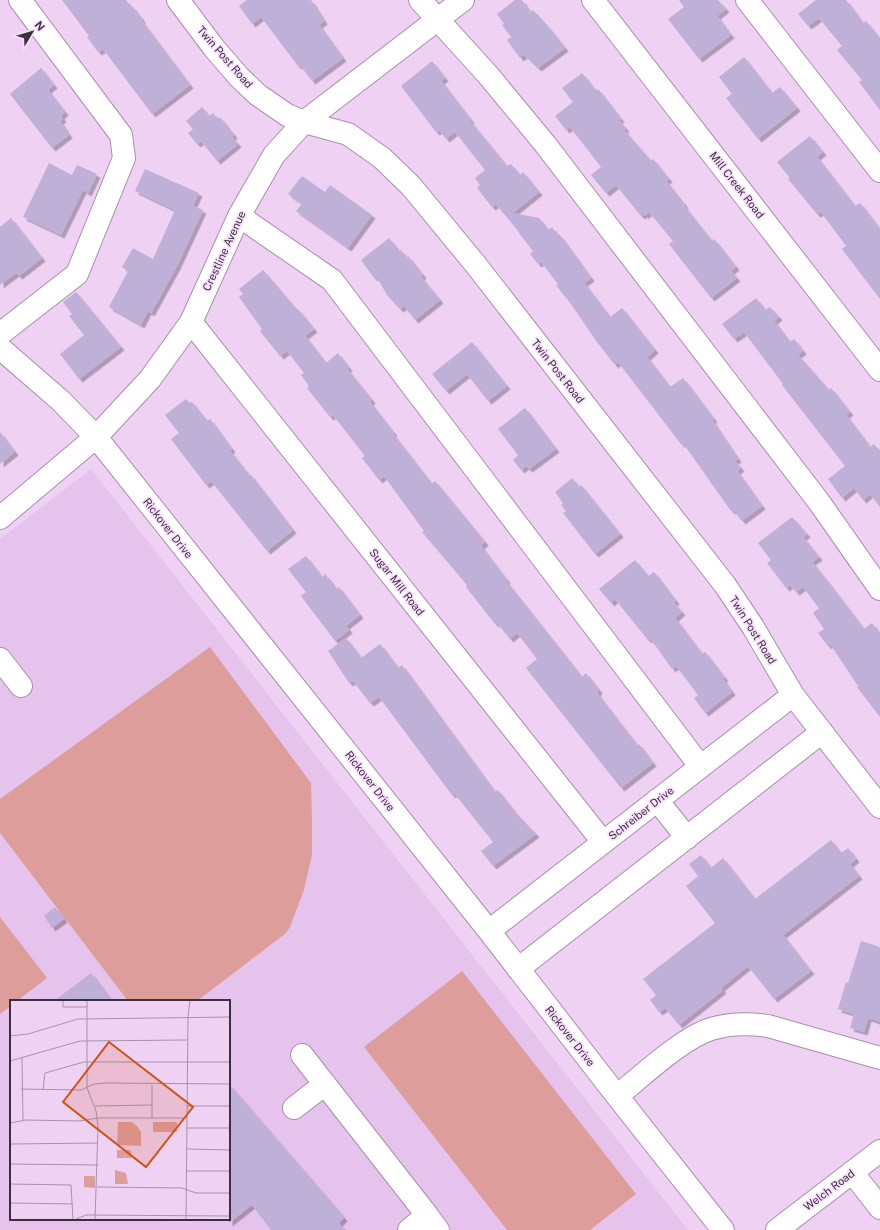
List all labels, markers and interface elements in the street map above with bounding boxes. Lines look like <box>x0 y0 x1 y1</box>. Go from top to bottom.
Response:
north arrow <box>12 12 52 52</box>
text: N <box>33 19 47 33</box>
street label: Twin Post Road <box>195 24 255 90</box>
street label: Mill Creek Road <box>707 149 767 221</box>
street label: Crestline Avenue <box>200 209 248 293</box>
street label: Twin Post Road <box>529 337 587 405</box>
street label: Rickover Drive <box>141 496 195 560</box>
street label: Sugar Mill Road <box>367 546 427 618</box>
street label: Twin Post Road <box>727 594 779 666</box>
street label: Rickover Drive <box>343 749 397 813</box>
street label: Schreiber Drive <box>606 784 676 842</box>
inset map <box>10 1000 230 1220</box>
street label: Rickover Drive <box>543 1004 597 1068</box>
street label: Welch Road <box>801 1167 857 1213</box>

